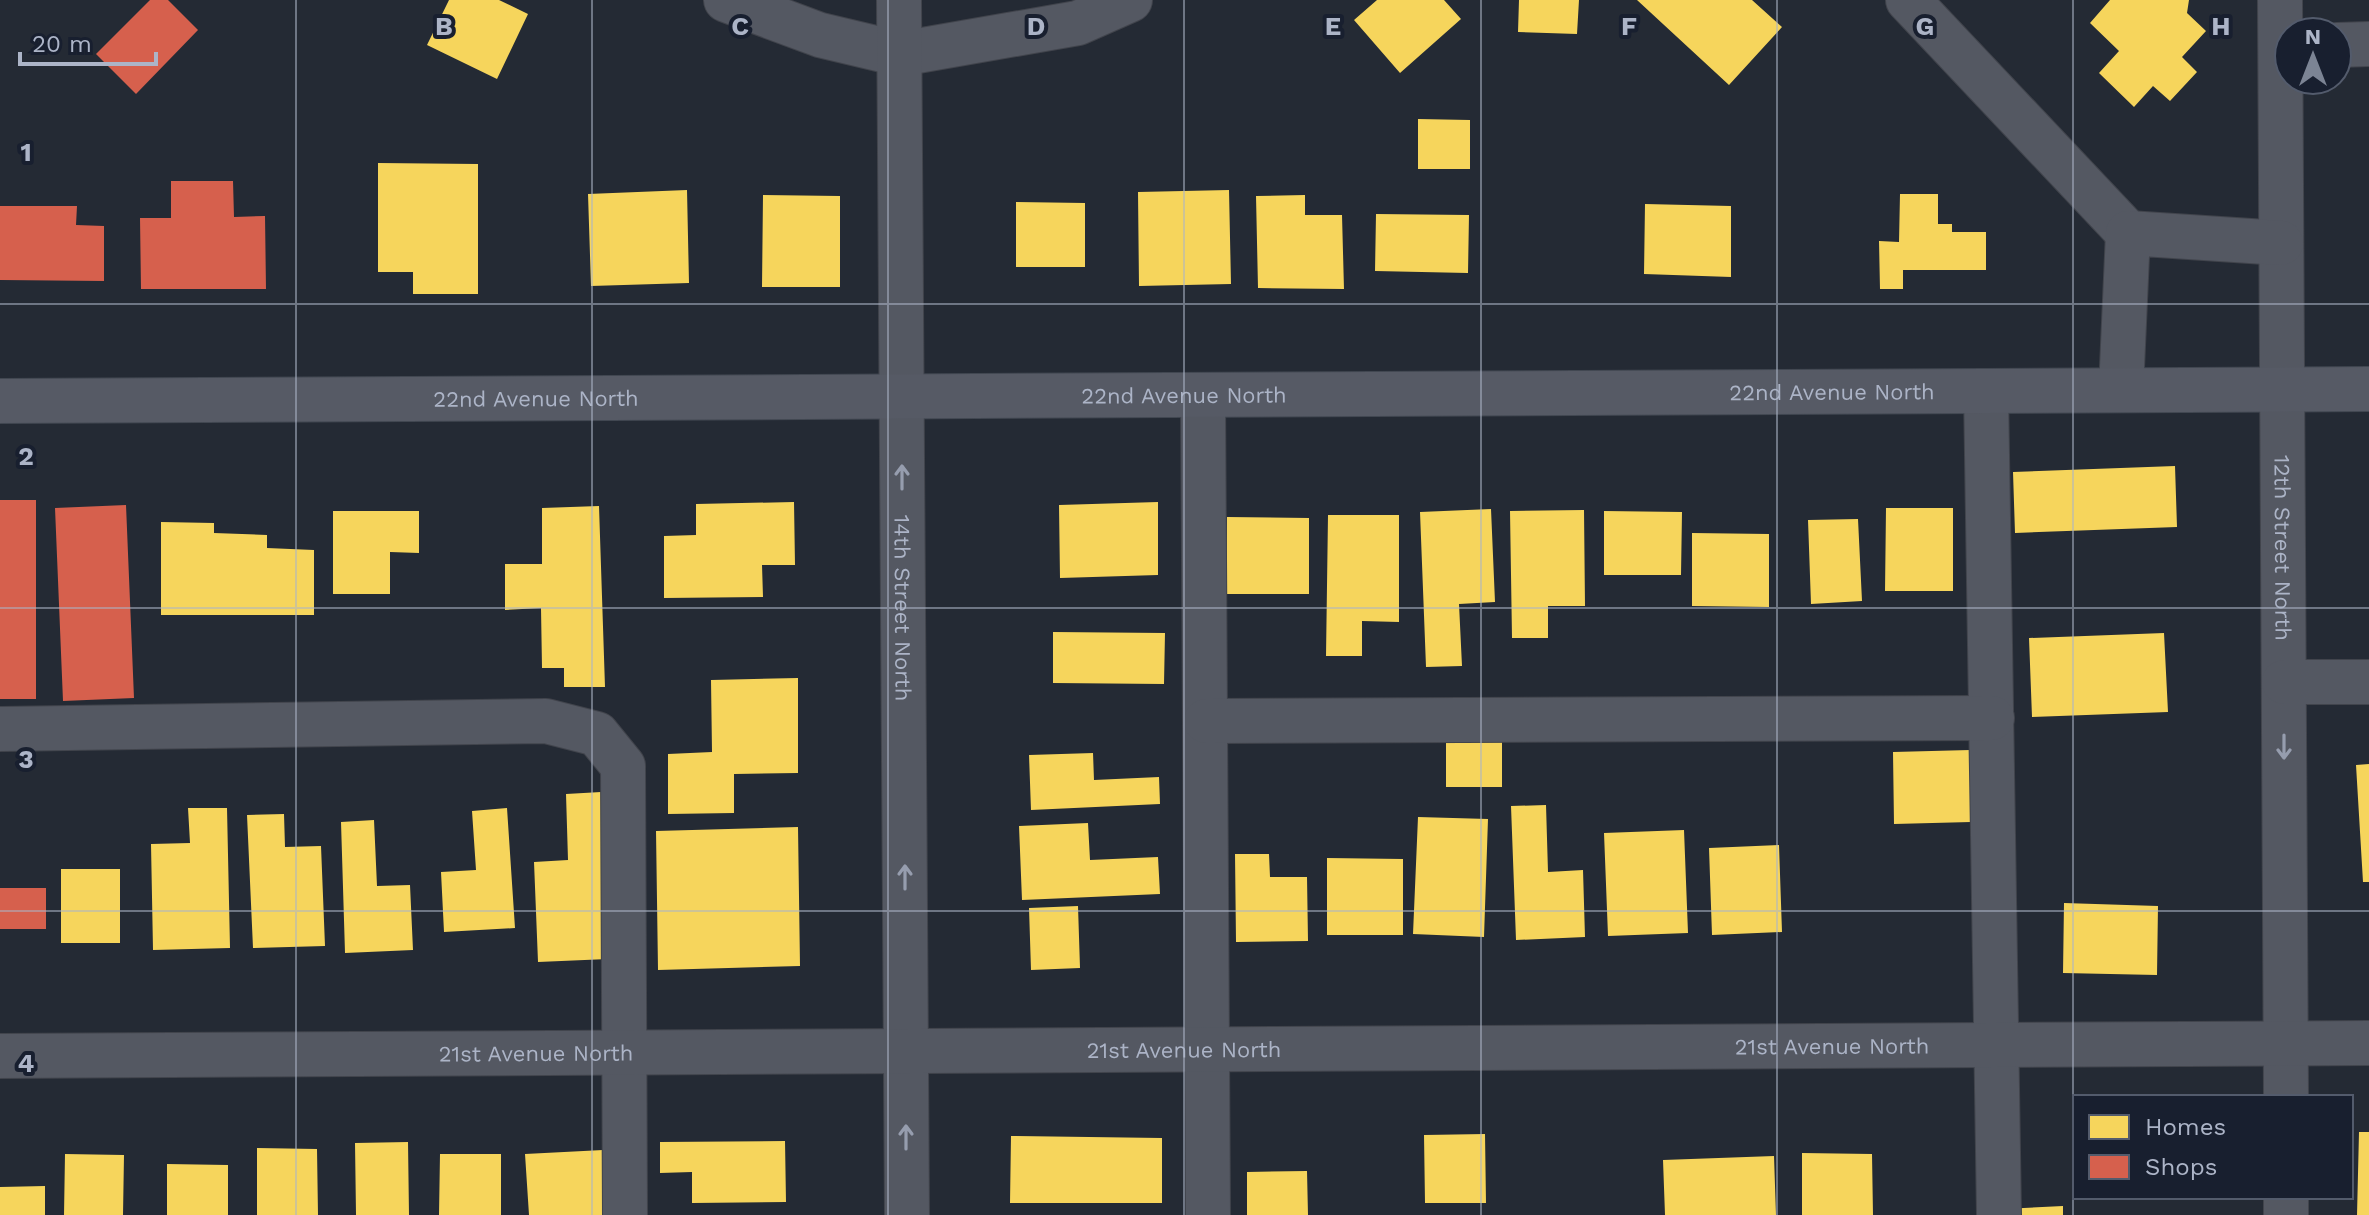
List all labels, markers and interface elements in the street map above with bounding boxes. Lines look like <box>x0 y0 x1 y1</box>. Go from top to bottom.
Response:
text: B <box>435 11 453 41</box>
text: C <box>731 11 749 41</box>
text: D <box>1027 11 1045 41</box>
text: E <box>1325 11 1341 41</box>
text: F <box>1621 11 1637 41</box>
text: G <box>1916 11 1934 41</box>
text: H <box>2211 11 2231 41</box>
scale bar <box>20 16 156 66</box>
north arrow <box>2273 16 2353 96</box>
text: N <box>2305 24 2321 49</box>
text: 20 m <box>32 30 92 58</box>
text: 1 <box>20 137 32 167</box>
street label: 22nd Avenue North <box>1729 379 1935 405</box>
street label: 22nd Avenue North <box>1081 382 1287 409</box>
street label: 22nd Avenue North <box>433 386 639 412</box>
text: 2 <box>18 441 34 471</box>
street label: 12th Street North <box>2269 455 2296 641</box>
one-way arrow <box>894 464 910 491</box>
street label: 14th Street North <box>889 515 916 701</box>
one-way arrow <box>2276 733 2292 760</box>
text: 3 <box>18 744 34 774</box>
one-way arrow <box>897 864 912 891</box>
street label: 21st Avenue North <box>1735 1033 1929 1059</box>
street label: 21st Avenue North <box>1087 1037 1281 1063</box>
street label: 21st Avenue North <box>439 1041 633 1067</box>
text: 4 <box>18 1048 35 1078</box>
legend <box>2073 1095 2353 1199</box>
text: Homes <box>2145 1113 2226 1141</box>
one-way arrow <box>898 1124 914 1151</box>
text: Shops <box>2145 1153 2217 1181</box>

